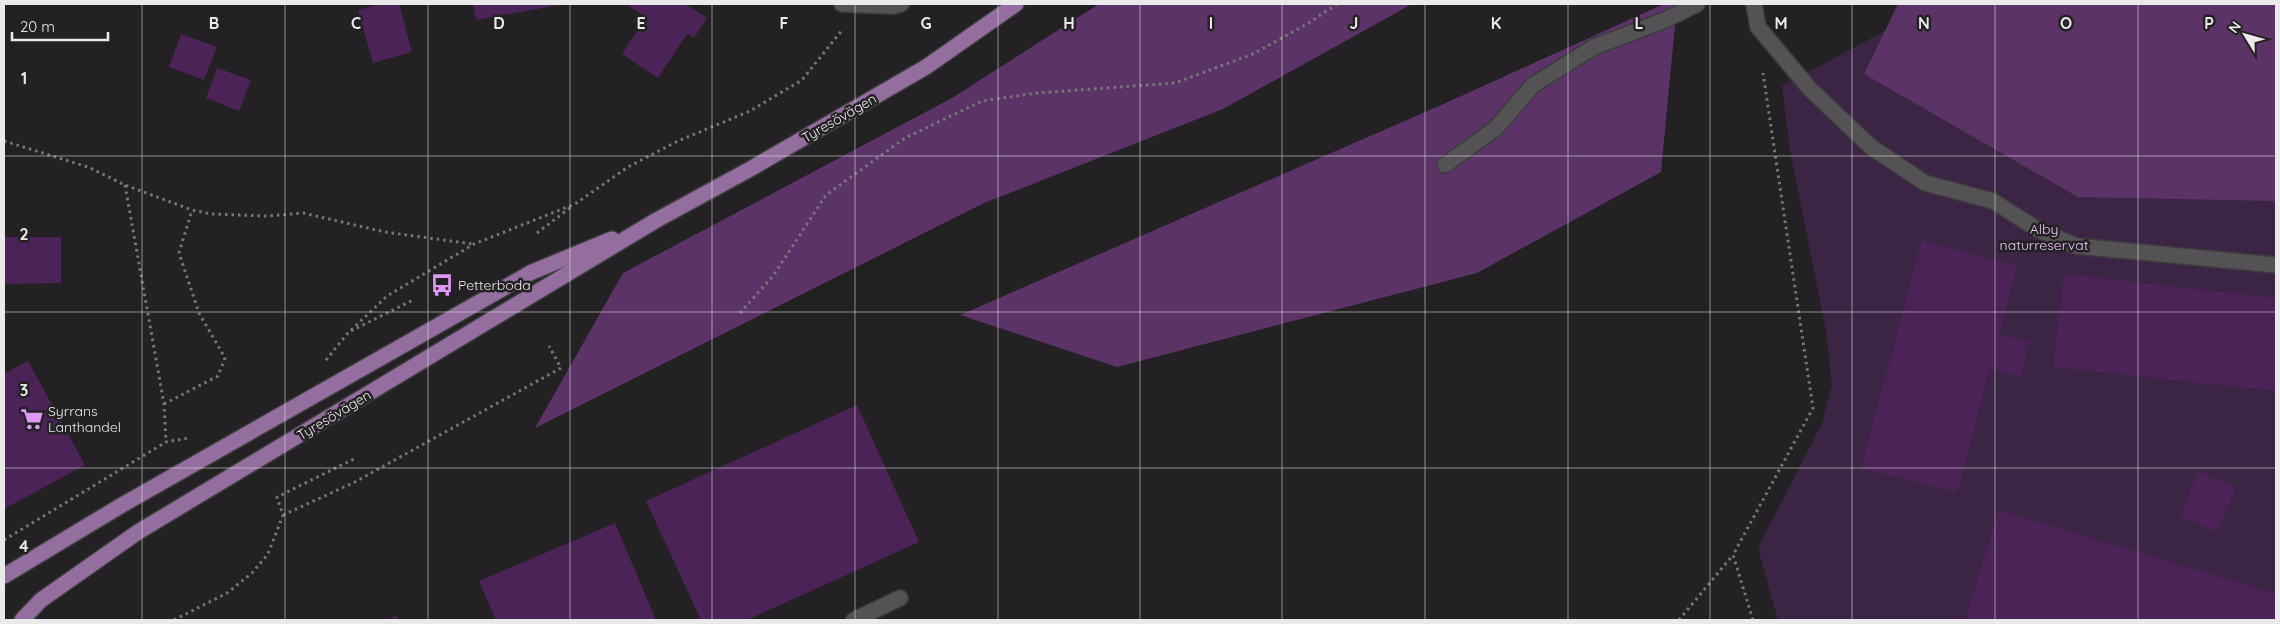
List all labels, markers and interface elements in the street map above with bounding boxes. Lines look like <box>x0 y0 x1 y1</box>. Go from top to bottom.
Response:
scale bar <box>12 10 109 42</box>
north arrow <box>2220 10 2270 60</box>
text: B <box>209 13 219 33</box>
text: C <box>351 13 361 33</box>
text: D <box>493 13 505 33</box>
text: E <box>636 13 646 33</box>
text: F <box>780 13 789 33</box>
text: G <box>920 13 932 33</box>
text: H <box>1063 13 1075 33</box>
text: I <box>1209 13 1213 33</box>
text: J <box>1350 13 1358 33</box>
text: K <box>1491 13 1501 33</box>
text: L <box>1635 13 1644 33</box>
text: M <box>1774 13 1788 33</box>
text: N <box>1918 13 1930 33</box>
text: O <box>2060 13 2072 33</box>
text: P <box>2204 13 2214 33</box>
text: 20 m <box>20 17 55 36</box>
text: N <box>2224 18 2245 37</box>
text: 1 <box>21 68 27 88</box>
street label: Tyresövägen <box>798 89 880 147</box>
park label: Alby naturreservat <box>2000 220 2089 254</box>
text: 2 <box>19 224 29 244</box>
bus stop icon: Petterboda <box>429 272 455 298</box>
place label: Petterboda <box>458 276 531 294</box>
text: 3 <box>20 380 28 400</box>
street label: Tyresövägen <box>294 386 374 444</box>
place label: Syrrans Lanthandel <box>48 402 121 436</box>
supermarket icon: Syrrans Lanthandel <box>19 406 45 432</box>
text: 4 <box>19 536 29 556</box>

